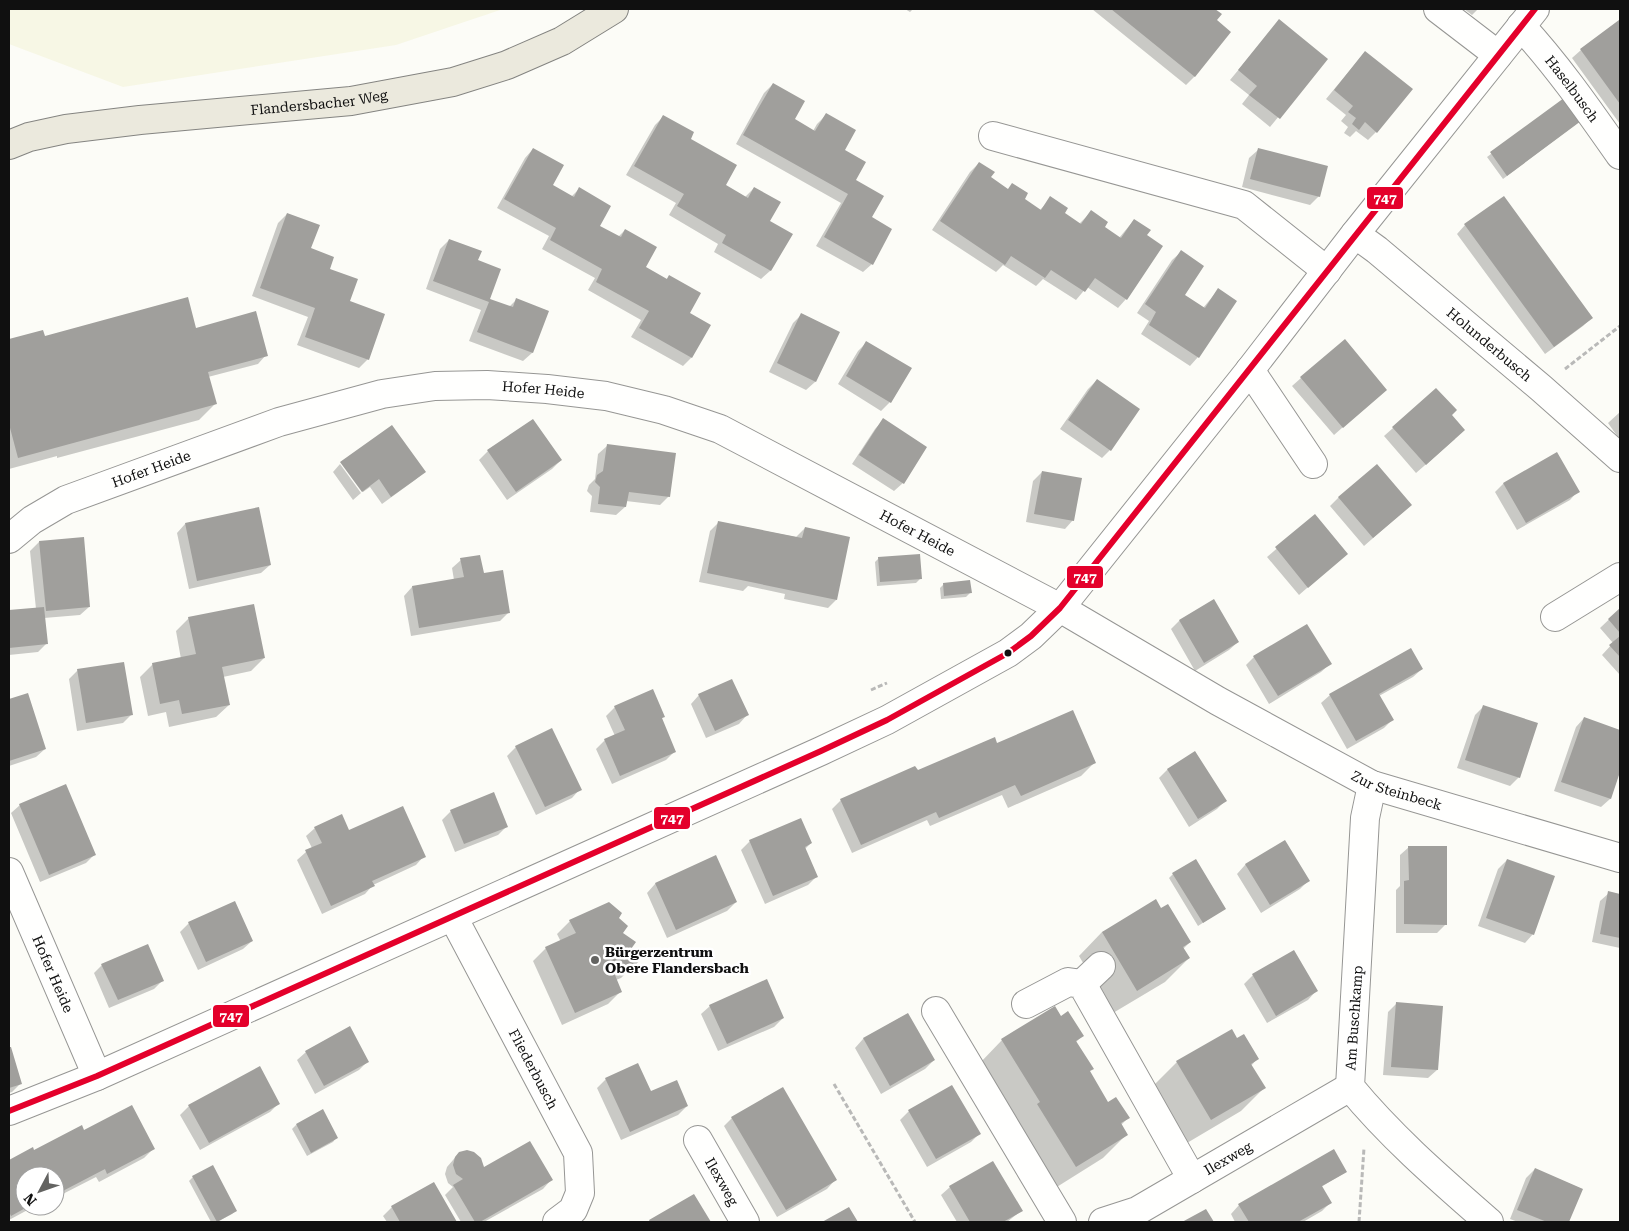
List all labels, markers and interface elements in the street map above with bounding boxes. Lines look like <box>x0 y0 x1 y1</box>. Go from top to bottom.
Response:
street label: Haselbusch <box>1542 52 1602 125</box>
street label: Flandersbacher Weg <box>250 86 389 118</box>
line badge: 747 <box>1366 186 1404 210</box>
text: 747 <box>1373 190 1397 206</box>
street label: Holunderbusch <box>1444 304 1535 385</box>
street label: Hofer Heide <box>502 378 586 401</box>
street label: Hofer Heide <box>110 447 193 491</box>
street label: Hofer Heide <box>877 507 958 559</box>
line badge: 747 <box>1066 565 1104 589</box>
text: 747 <box>1073 569 1097 585</box>
unlabelled marker <box>1003 648 1013 658</box>
street label: Zur Steinbeck <box>1349 767 1444 813</box>
line badge: 747 <box>653 806 691 830</box>
text: 747 <box>660 810 684 826</box>
street label: Hofer Heide <box>29 933 77 1015</box>
place label: Bürgerzentrum Obere Flandersbach <box>605 944 750 976</box>
marker: Bürgerzentrum Obere Flandersbach <box>589 954 601 966</box>
street label: Am Buschkamp <box>1342 965 1366 1071</box>
line badge: 747 <box>212 1004 250 1028</box>
text: 747 <box>219 1008 243 1024</box>
street label: Fliederbusch <box>506 1026 561 1112</box>
street label: Ilexweg <box>1201 1138 1255 1178</box>
street label: Ilexweg <box>702 1155 742 1208</box>
north arrow <box>15 1166 65 1216</box>
text: N <box>20 1190 40 1209</box>

